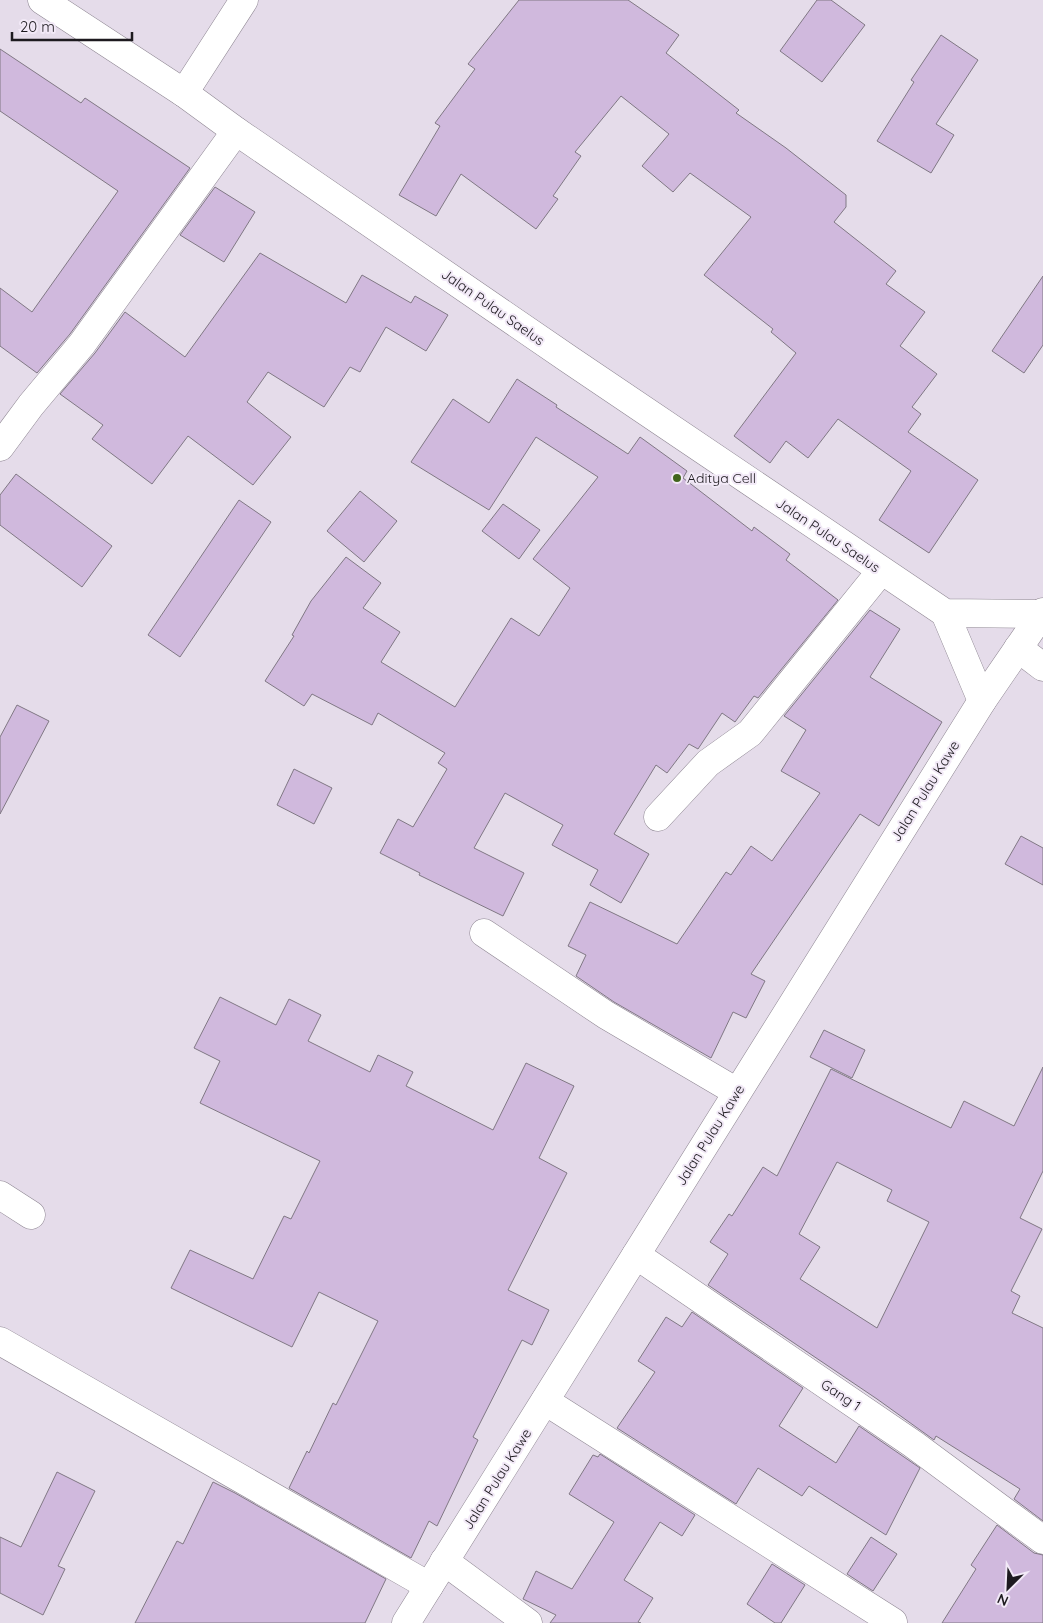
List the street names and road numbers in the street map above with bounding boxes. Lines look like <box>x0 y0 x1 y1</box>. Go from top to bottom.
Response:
street label: Jalan Pulau Saelus <box>438 265 548 349</box>
street label: Jalan Pulau Saelus <box>773 494 883 576</box>
street label: Jalan Pulau Kawe <box>887 737 963 845</box>
street label: Jalan Pulau Kawe <box>672 1081 748 1189</box>
street label: Gang 1 <box>818 1375 864 1415</box>
street label: Jalan Pulau Kawe <box>459 1425 535 1533</box>

